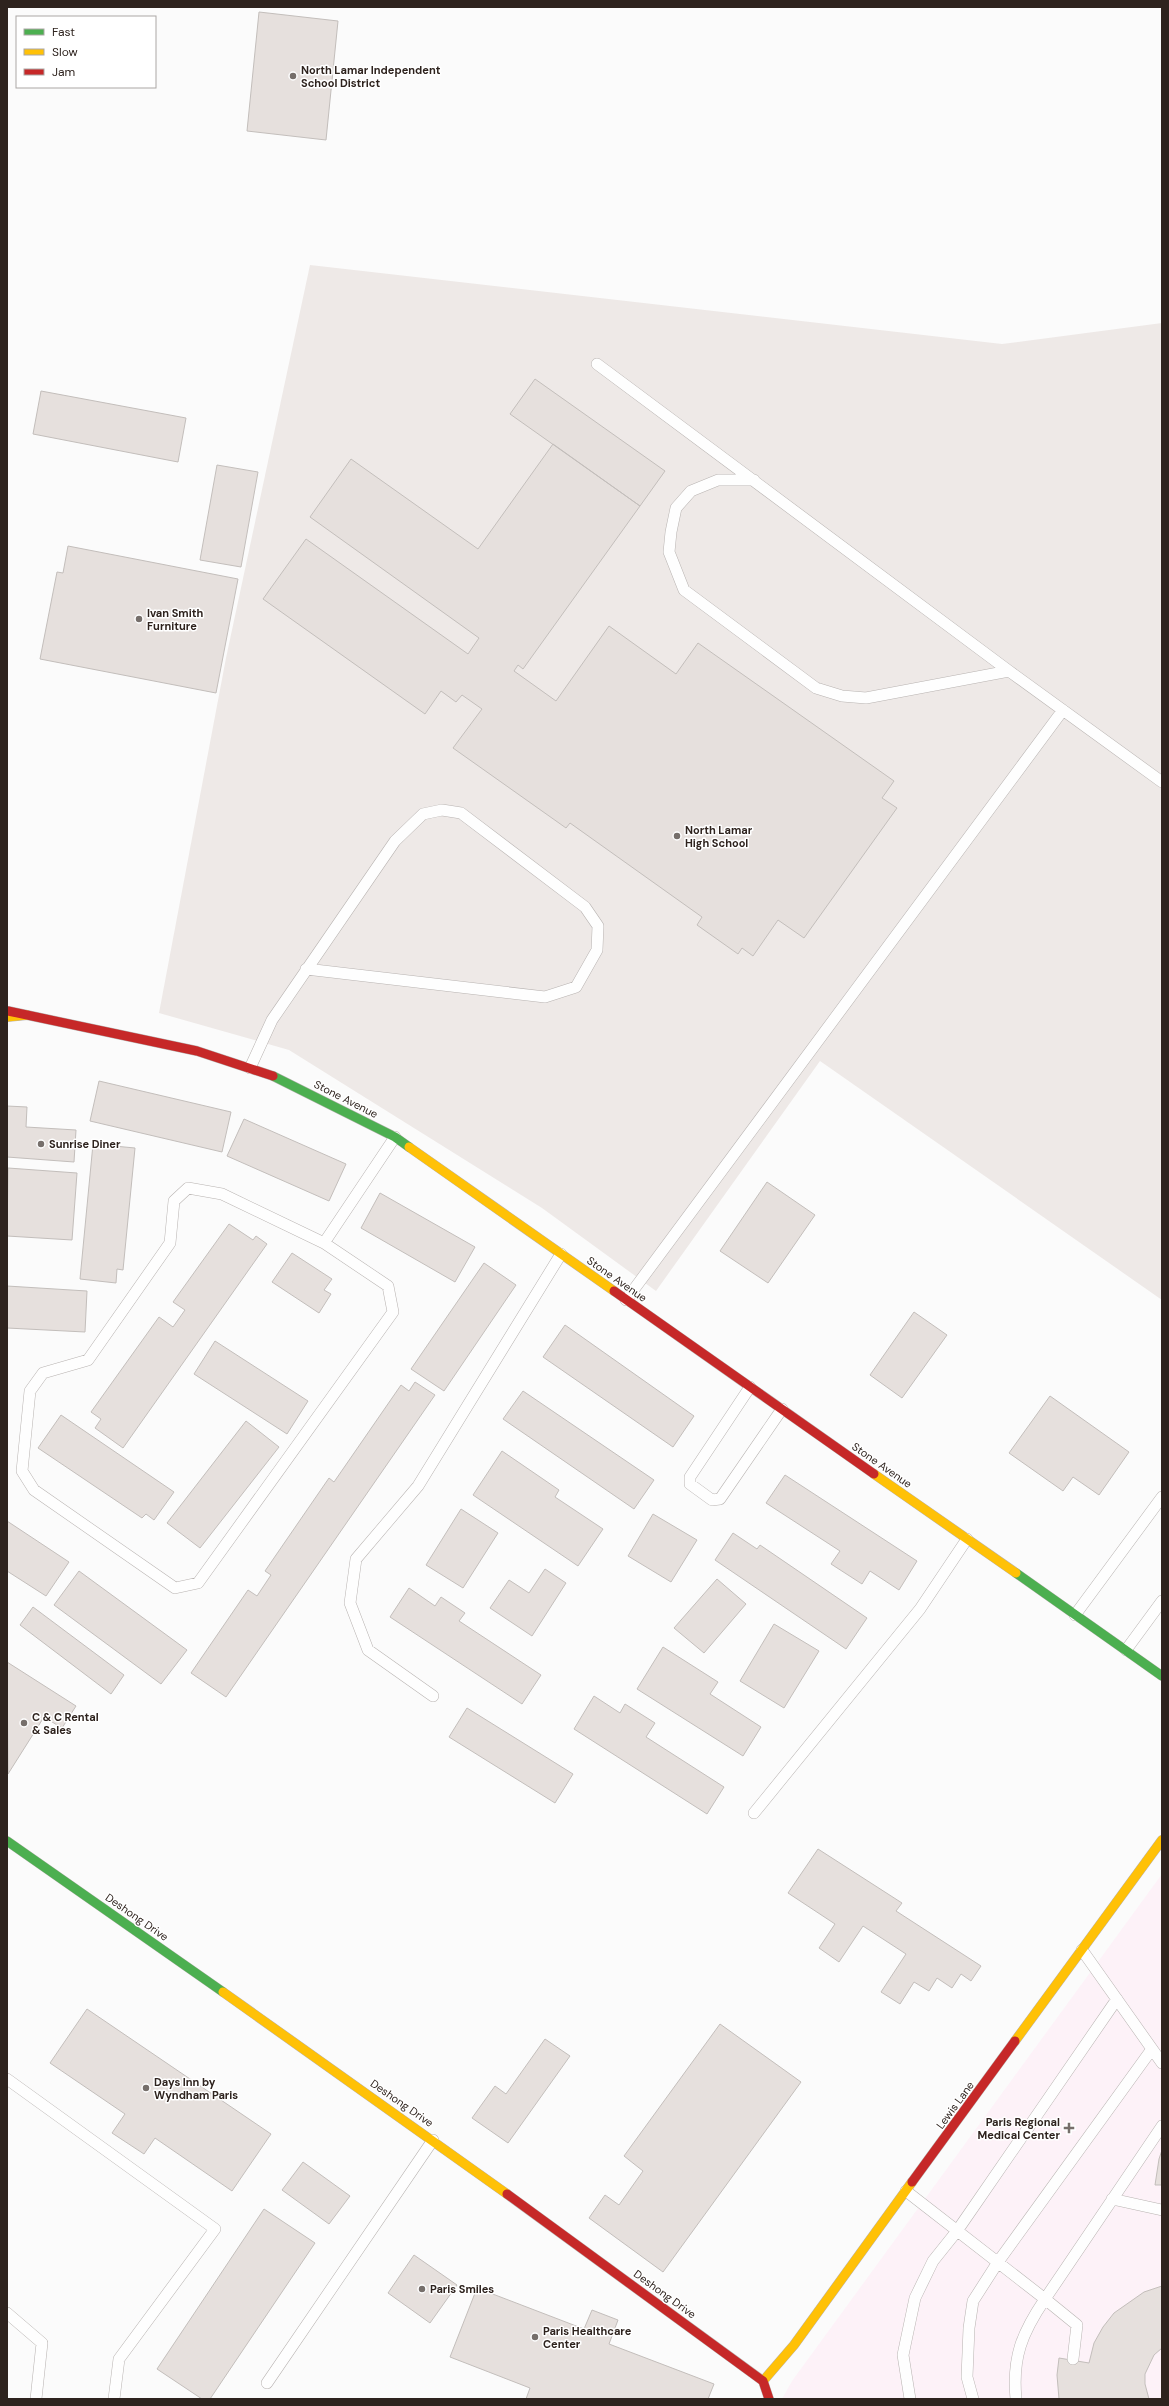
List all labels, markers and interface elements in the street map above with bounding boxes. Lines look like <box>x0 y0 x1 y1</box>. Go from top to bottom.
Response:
legend <box>16 16 156 88</box>
text: Fast <box>52 24 75 40</box>
text: Slow <box>52 44 78 60</box>
place label: North Lamar Independent School District <box>301 63 441 90</box>
text: Jam <box>52 64 75 80</box>
marker: North Lamar Independent School District <box>288 71 298 81</box>
place label: Ivan Smith Furniture <box>147 606 203 633</box>
marker: Ivan Smith Furniture <box>134 614 144 624</box>
place label: North Lamar High School <box>685 823 753 850</box>
marker: North Lamar High School <box>672 831 682 841</box>
street label: Stone Avenue <box>312 1077 380 1121</box>
place label: Sunrise Diner <box>49 1137 121 1151</box>
marker: Sunrise Diner <box>36 1139 46 1149</box>
street label: Stone Avenue <box>584 1253 650 1305</box>
street label: Stone Avenue <box>849 1439 915 1491</box>
place label: C & C Rental & Sales <box>32 1710 99 1737</box>
marker: C & C Rental & Sales <box>19 1718 29 1728</box>
street label: Deshong Drive <box>103 1890 171 1944</box>
place label: Days Inn by Wyndham Paris <box>154 2075 238 2102</box>
street label: Deshong Drive <box>368 2076 436 2130</box>
street label: Lewis Lane <box>933 2078 977 2132</box>
marker: Days Inn by Wyndham Paris <box>141 2083 151 2093</box>
place label: Paris Regional Medical Center <box>977 2115 1060 2142</box>
marker: Paris Regional Medical Center <box>1063 2122 1075 2134</box>
street label: Deshong Drive <box>631 2267 699 2321</box>
place label: Paris Smiles <box>430 2282 494 2296</box>
marker: Paris Smiles <box>417 2284 427 2294</box>
place label: Paris Healthcare Center <box>543 2324 632 2351</box>
marker: Paris Healthcare Center <box>530 2332 540 2342</box>

